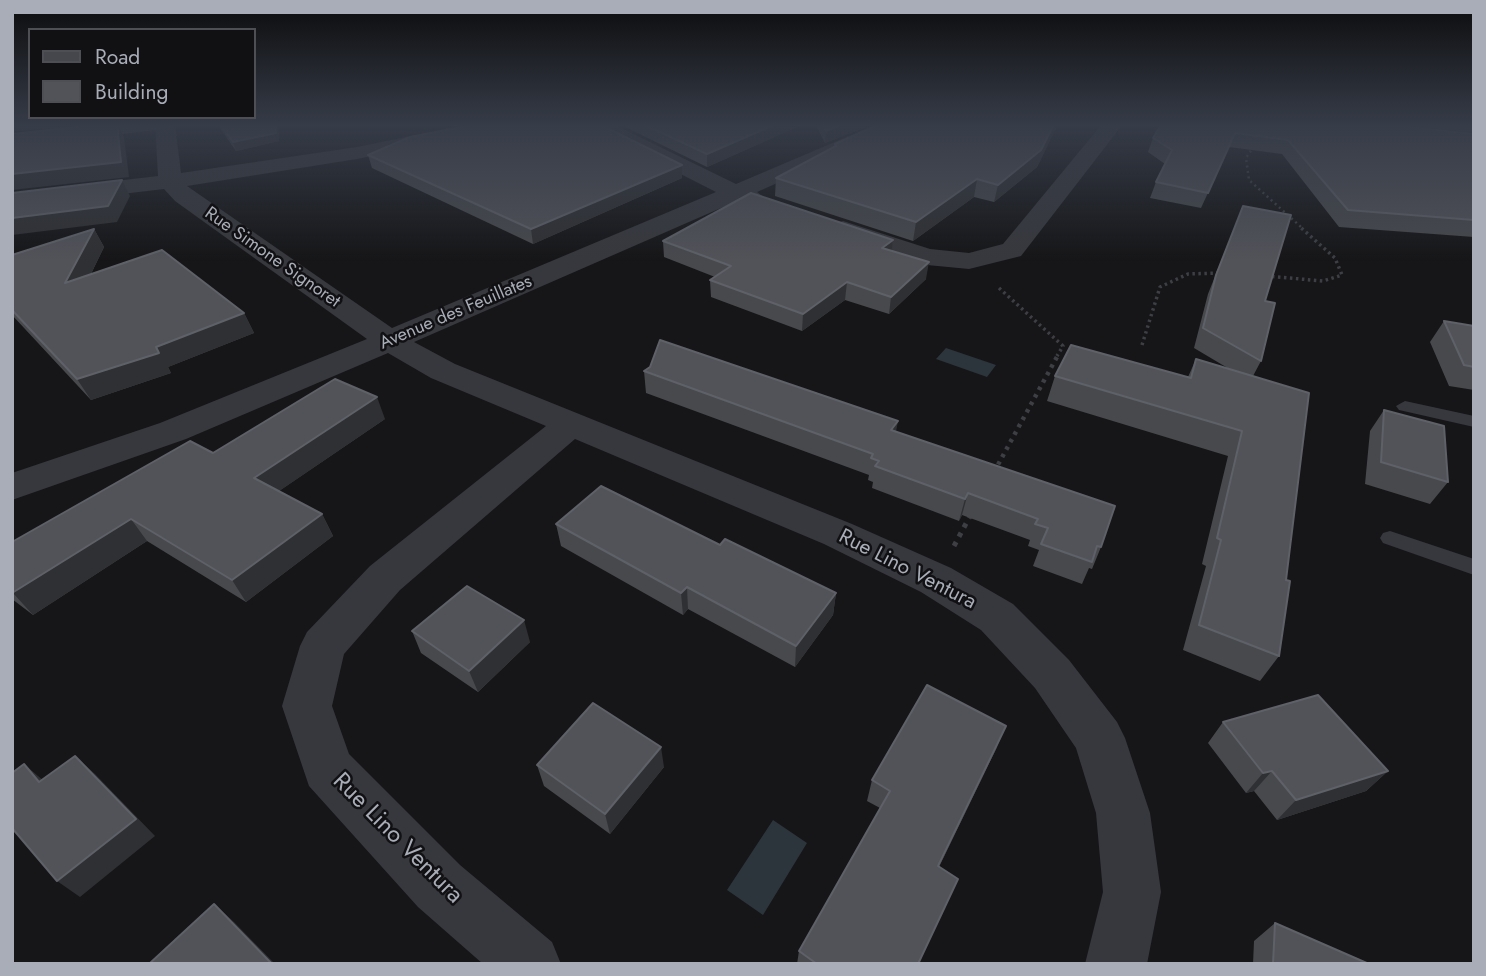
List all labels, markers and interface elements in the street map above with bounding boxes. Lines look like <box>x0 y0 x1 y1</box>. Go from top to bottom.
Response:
legend <box>28 28 256 119</box>
text: Road <box>95 42 140 72</box>
text: Building <box>95 77 168 107</box>
street label: Rue Simone Signoret <box>200 203 344 313</box>
street label: Avenue des Feuillates <box>377 271 535 355</box>
street label: Rue Lino Ventura <box>834 524 980 616</box>
street label: Rue Lino Ventura <box>326 768 468 910</box>

